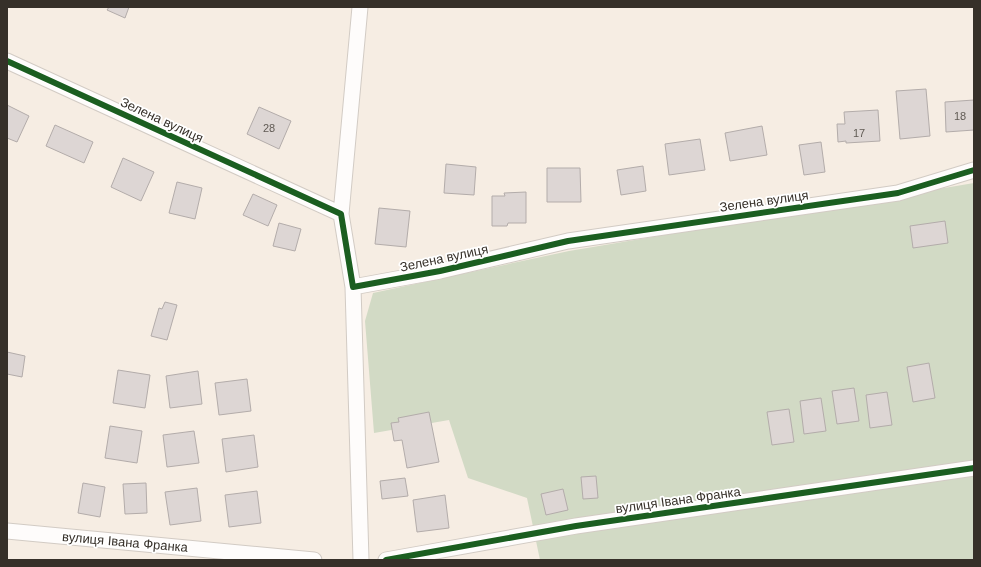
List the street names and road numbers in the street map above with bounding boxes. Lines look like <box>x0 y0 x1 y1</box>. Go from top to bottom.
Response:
street label: Зелена вулиця <box>118 94 206 146</box>
street label: Зелена вулиця <box>719 187 809 215</box>
street label: Зелена вулиця <box>399 241 489 275</box>
street label: вулиця Івана Франка <box>614 484 742 516</box>
street label: вулиця Івана Франка <box>62 529 189 555</box>

